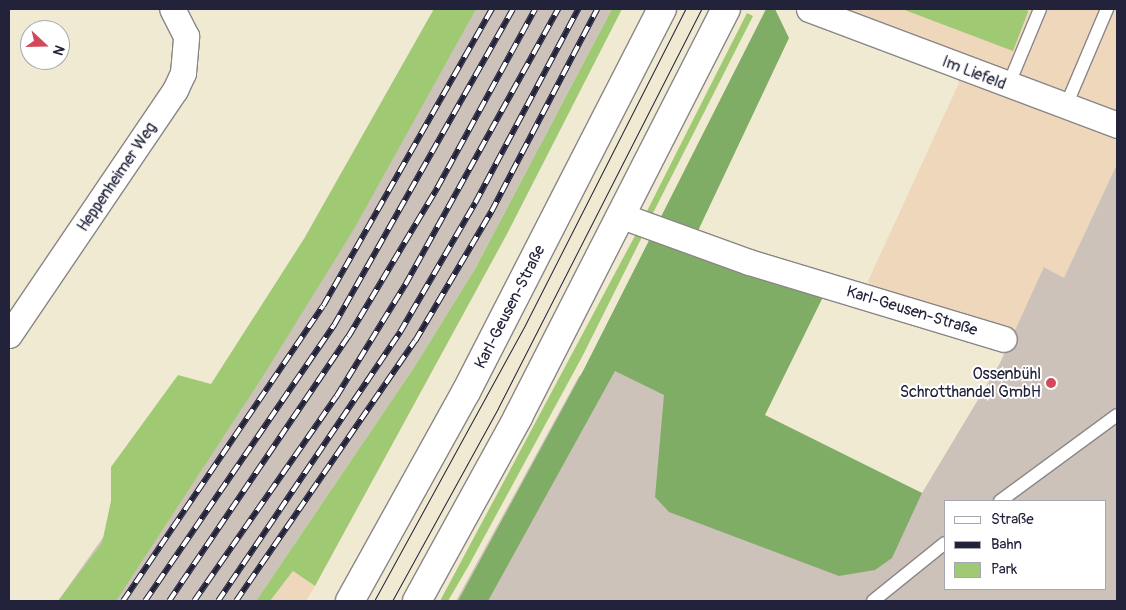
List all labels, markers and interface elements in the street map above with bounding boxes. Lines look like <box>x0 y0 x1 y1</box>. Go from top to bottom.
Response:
north arrow <box>20 20 70 70</box>
text: N <box>49 43 68 58</box>
street label: Im Liefeld <box>939 52 1009 94</box>
street label: Heppenheimer Weg <box>73 119 161 235</box>
street label: Karl-Geusen-Straße <box>471 242 549 372</box>
street label: Karl-Geusen-Straße <box>844 282 980 340</box>
place label: Ossenbühl Schrotthandel GmbH <box>900 364 1041 402</box>
marker: Ossenbühl Schrotthandel GmbH <box>1045 377 1057 389</box>
legend <box>944 500 1106 590</box>
text: Straße <box>991 510 1034 529</box>
text: Bahn <box>991 535 1022 554</box>
text: Park <box>991 560 1017 579</box>

